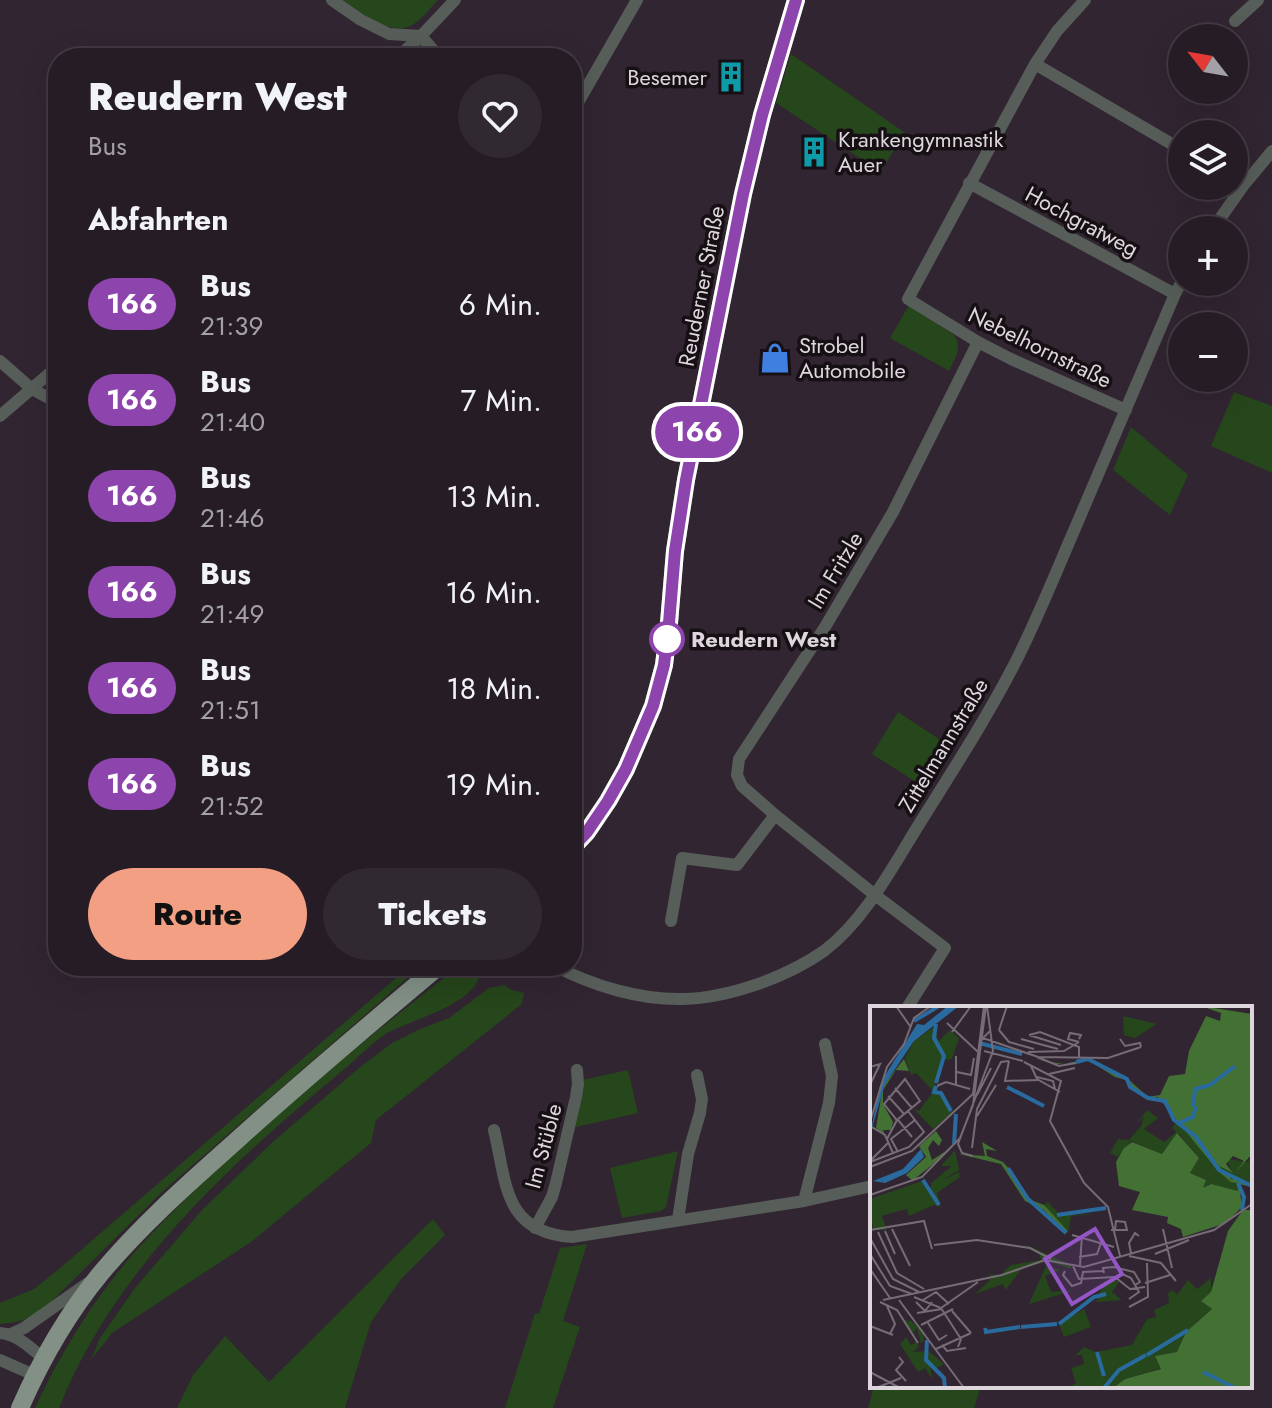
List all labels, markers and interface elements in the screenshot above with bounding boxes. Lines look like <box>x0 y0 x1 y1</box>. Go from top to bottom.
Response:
north arrow <box>1168 24 1248 104</box>
map controls <box>1168 24 1248 392</box>
building icon: Besemer <box>714 60 748 94</box>
place label: Besemer <box>627 61 707 93</box>
text: Reudern West <box>88 69 347 124</box>
button: heart <box>458 74 542 158</box>
button: layers <box>1168 120 1248 200</box>
place label: Krankengymnastik Auer <box>838 123 1004 180</box>
text: Bus <box>88 127 127 165</box>
building icon: Krankengymnastik Auer <box>797 135 831 169</box>
street label: Hochgratweg <box>1020 178 1144 264</box>
text: Abfahrten <box>88 198 228 241</box>
street label: Reuderner Straße <box>670 203 732 369</box>
button: + <box>1168 216 1248 296</box>
text: Bus <box>200 264 251 307</box>
text: 166 <box>106 283 158 324</box>
text: 6 Min. <box>459 283 542 326</box>
street label: Nebelhornstraße <box>963 298 1117 396</box>
text: 21:39 <box>200 307 263 345</box>
button: − <box>1168 312 1248 392</box>
place label: Strobel Automobile <box>799 329 906 386</box>
shop icon: Strobel Automobile <box>758 341 792 375</box>
text: Bus <box>200 360 251 403</box>
text: 166 <box>106 379 158 420</box>
text: 7 Min. <box>460 379 542 422</box>
text: 21:40 <box>200 403 265 441</box>
line badge: 166 <box>651 406 743 458</box>
text: 166 <box>671 411 723 452</box>
text: Bus <box>200 456 251 499</box>
text: 166 <box>106 475 158 516</box>
text: 13 Min. <box>446 475 542 518</box>
text: 21:46 <box>200 499 264 537</box>
street label: Im Fritzle <box>799 525 871 615</box>
text: Bus <box>200 552 251 595</box>
text: 166 <box>106 571 158 612</box>
text: 16 Min. <box>445 571 542 614</box>
text: 21:49 <box>200 595 264 633</box>
marker: Reudern West <box>650 622 684 656</box>
place label: Reudern West <box>691 623 836 655</box>
text: Bus <box>200 648 251 691</box>
text: 166 <box>106 667 158 708</box>
text: 18 Min. <box>446 667 542 710</box>
street label: Zittelmannstraße <box>890 672 996 818</box>
text: 21:51 <box>200 691 261 729</box>
text: Bus <box>200 744 251 787</box>
text: 166 <box>106 763 158 804</box>
text: 19 Min. <box>445 763 542 806</box>
text: 21:52 <box>200 787 264 825</box>
button: Route <box>88 868 307 960</box>
button: Tickets <box>323 868 542 960</box>
inset map <box>870 1006 1252 1388</box>
street label: Im Stüble <box>516 1100 570 1192</box>

